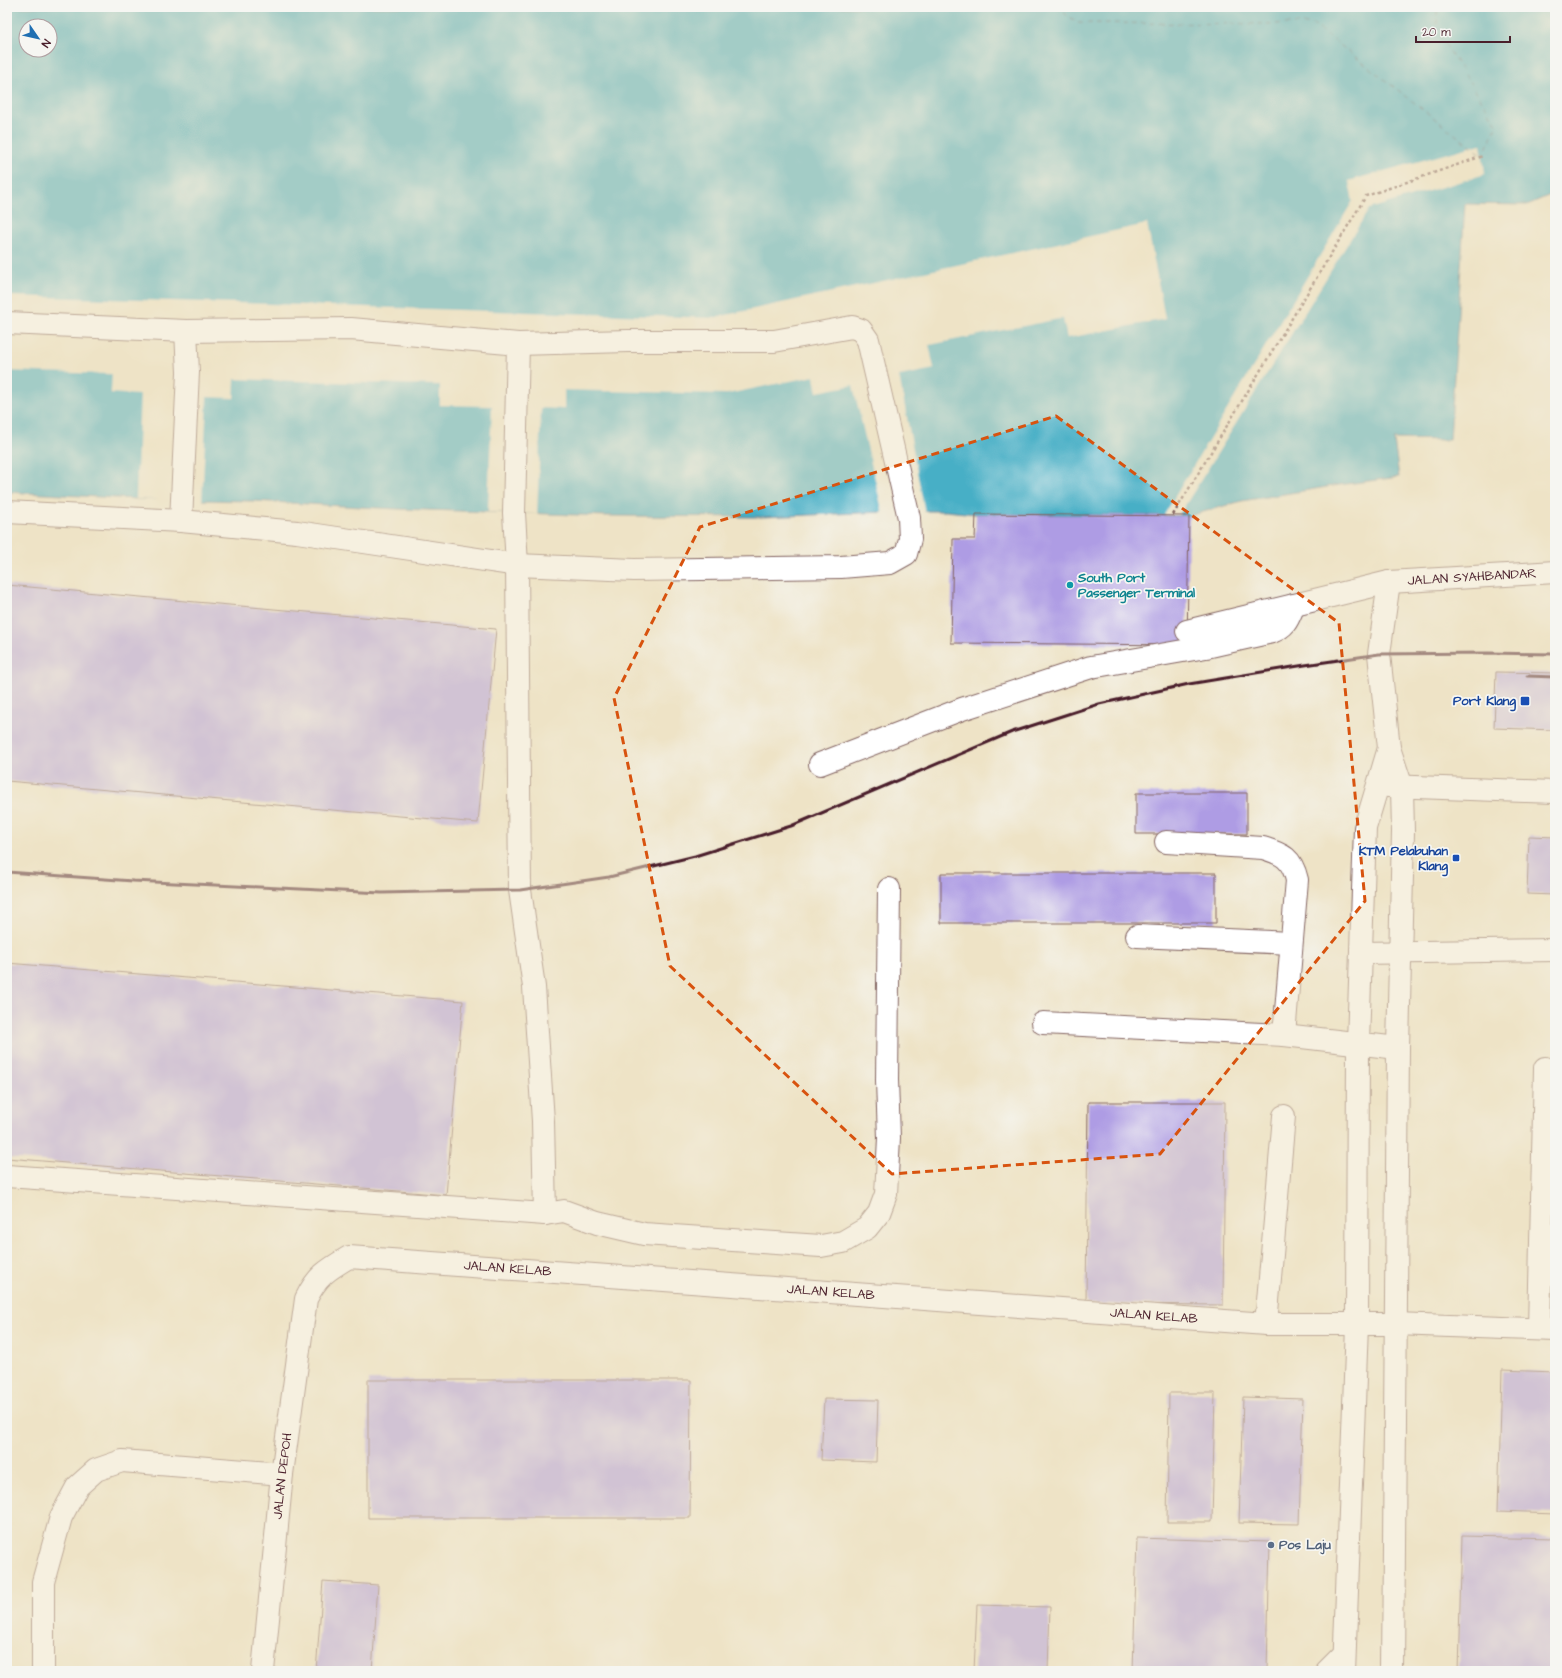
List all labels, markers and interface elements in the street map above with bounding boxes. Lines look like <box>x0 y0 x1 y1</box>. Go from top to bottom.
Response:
north arrow <box>18 18 58 58</box>
scale bar <box>1416 18 1510 44</box>
text: 20 m <box>1422 24 1451 41</box>
text: N <box>38 36 54 50</box>
street label: JALAN SYAHBANDAR <box>1407 564 1537 590</box>
place label: South Port Passenger Terminal <box>1077 569 1195 604</box>
marker: South Port Passenger Terminal <box>1065 580 1075 590</box>
place label: Port Klang <box>1453 692 1516 712</box>
marker: Port Klang <box>1519 695 1531 707</box>
place label: KTM Pelabuhan Klang <box>1359 842 1448 877</box>
marker: KTM Pelabuhan Klang <box>1451 853 1461 863</box>
street label: JALAN KELAB <box>463 1256 552 1281</box>
street label: JALAN KELAB <box>786 1280 875 1304</box>
street label: JALAN KELAB <box>1109 1304 1199 1328</box>
street label: JALAN DEPOH <box>269 1431 297 1520</box>
place label: Pos Laju <box>1279 1536 1331 1555</box>
marker: Pos Laju <box>1266 1540 1276 1550</box>

